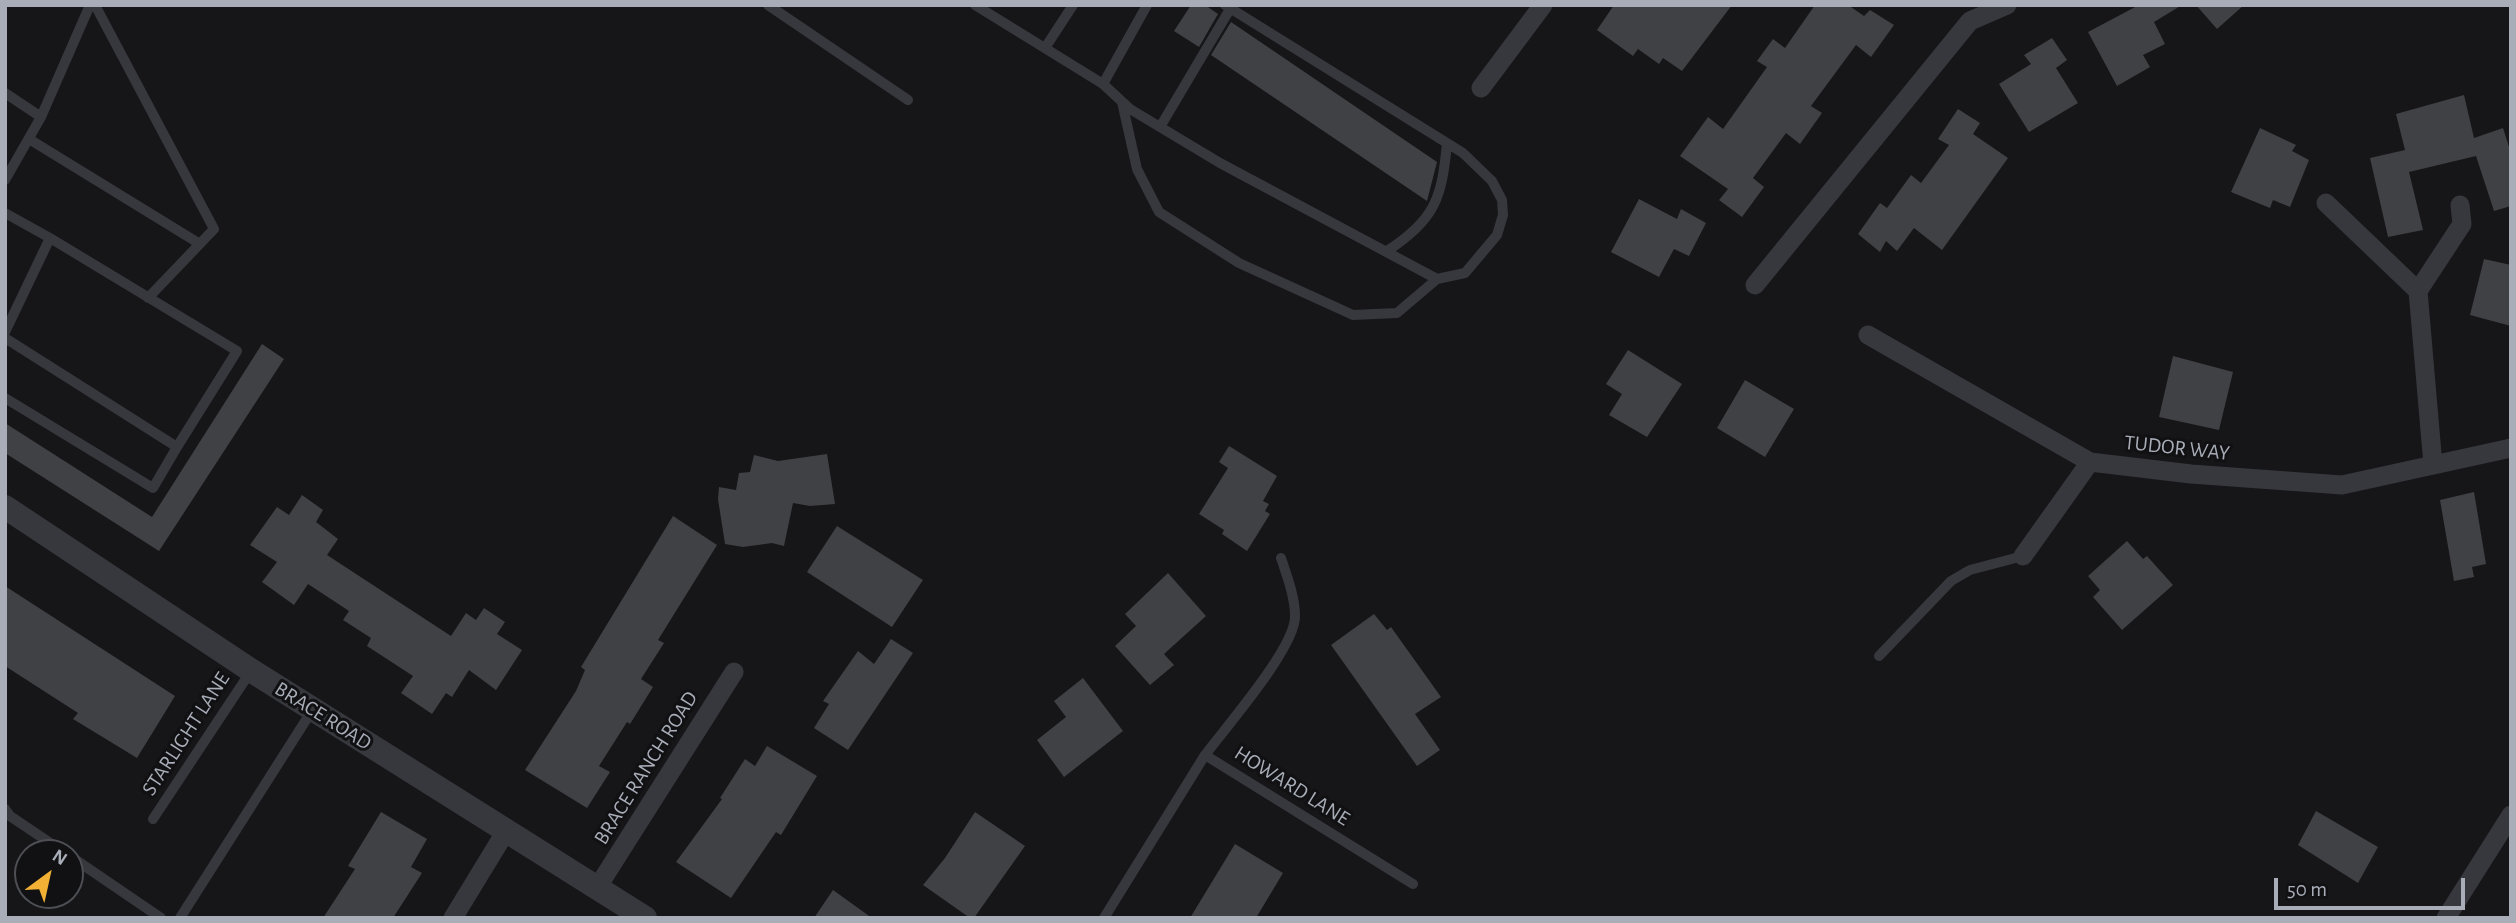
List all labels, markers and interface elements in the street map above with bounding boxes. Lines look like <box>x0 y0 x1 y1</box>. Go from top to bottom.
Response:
street label: TUDOR WAY <box>2123 430 2231 466</box>
street label: STARLIGHT LANE <box>137 667 235 801</box>
street label: BRACE ROAD <box>270 676 376 756</box>
street label: BRACE RANCH ROAD <box>589 687 703 849</box>
street label: HOWARD LANE <box>1230 740 1354 832</box>
north arrow <box>14 839 84 909</box>
text: N <box>49 846 70 869</box>
scale bar <box>2278 864 2469 908</box>
text: 50 m <box>2287 879 2327 900</box>

